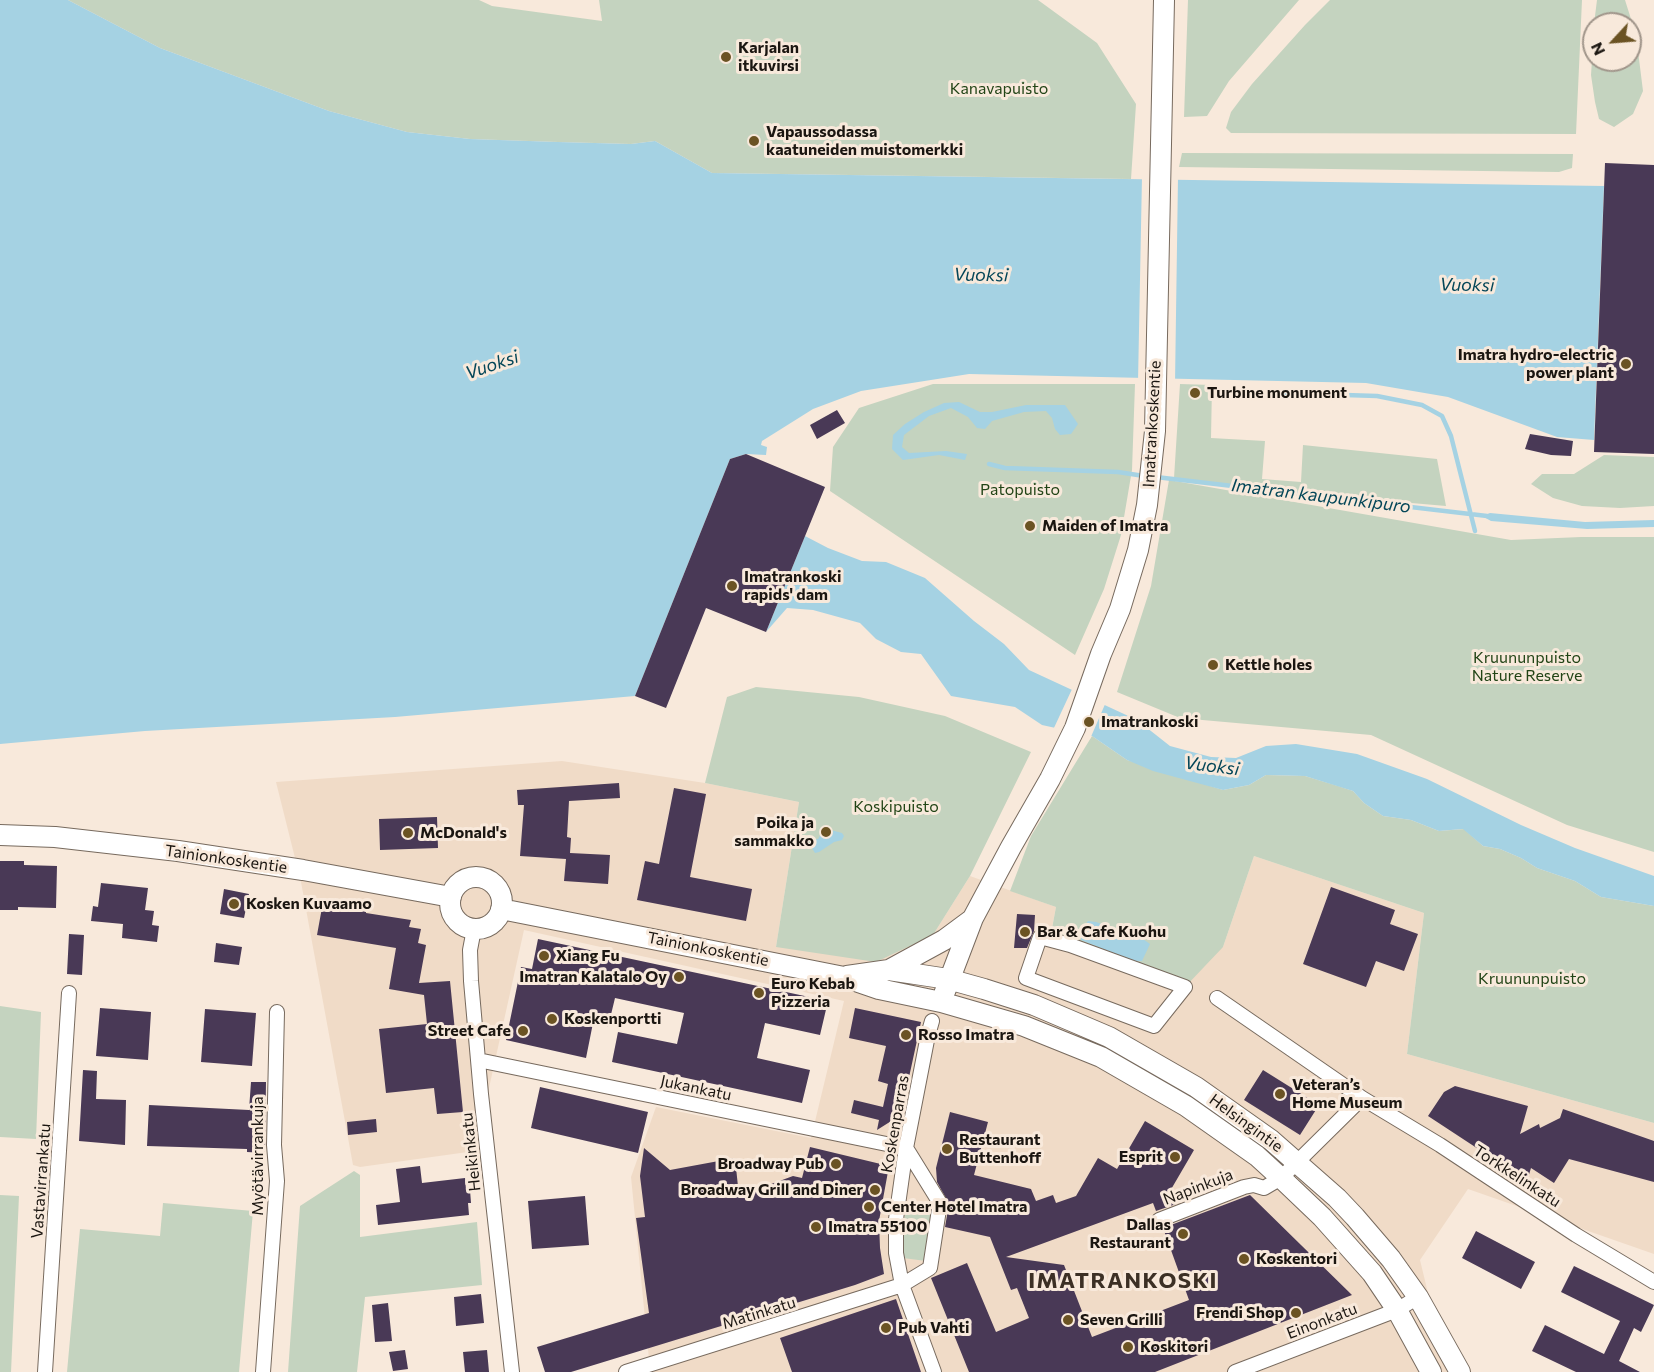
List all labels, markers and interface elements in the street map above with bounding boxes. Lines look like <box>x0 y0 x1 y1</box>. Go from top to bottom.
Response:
north arrow <box>1582 12 1642 72</box>
place label: Karjalan itkuvirsi <box>738 38 799 76</box>
text: N <box>1586 40 1608 59</box>
marker: Karjalan itkuvirsi <box>719 50 733 64</box>
park label: Kanavapuisto <box>950 79 1048 99</box>
place label: Vapaussodassa kaatuneiden muistomerkki <box>766 122 963 160</box>
marker: Vapaussodassa kaatuneiden muistomerkki <box>747 134 761 148</box>
water label: Vuoksi <box>953 264 1009 286</box>
water label: Vuoksi <box>1439 274 1495 296</box>
place label: Imatra hydro-electric power plant <box>1458 345 1614 383</box>
water label: Vuoksi <box>463 346 521 384</box>
marker: Imatra hydro-electric power plant <box>1619 357 1633 371</box>
street label: Imatrankoskentie <box>1139 360 1165 488</box>
place label: Turbine monument <box>1207 383 1347 403</box>
marker: Turbine monument <box>1188 386 1202 400</box>
water label: Imatran kaupunkipuro <box>1230 474 1412 518</box>
park label: Patopuisto <box>980 480 1060 500</box>
place label: Maiden of Imatra <box>1042 516 1168 536</box>
marker: Maiden of Imatra <box>1023 519 1037 533</box>
place label: Imatrankoski rapids' dam <box>744 567 842 605</box>
marker: Imatrankoski rapids' dam <box>725 579 739 593</box>
park label: Kruununpuisto Nature Reserve <box>1472 648 1582 686</box>
place label: Kettle holes <box>1225 655 1312 675</box>
marker: Kettle holes <box>1206 658 1220 672</box>
place label: Imatrankoski <box>1101 712 1199 732</box>
marker: Imatrankoski <box>1082 715 1096 729</box>
water label: Vuoksi <box>1183 752 1241 780</box>
park label: Koskipuisto <box>853 797 939 817</box>
place label: Poika ja sammakko <box>734 813 814 851</box>
place label: McDonald's <box>420 823 507 843</box>
marker: Poika ja sammakko <box>819 825 833 839</box>
marker: McDonald's <box>401 826 415 840</box>
street label: Tainionkoskentie <box>164 841 288 877</box>
place label: Kosken Kuvaamo <box>246 894 372 914</box>
marker: Kosken Kuvaamo <box>227 897 241 911</box>
place label: Bar & Cafe Kuohu <box>1037 922 1166 942</box>
marker: Bar & Cafe Kuohu <box>1018 925 1032 939</box>
street label: Tainionkoskentie <box>646 928 770 970</box>
place label: Xiang Fu <box>556 946 620 966</box>
marker: Xiang Fu <box>537 949 551 963</box>
place label: Imatran Kalatalo Oy <box>519 967 667 987</box>
park label: Kruununpuisto <box>1478 969 1586 989</box>
marker: Imatran Kalatalo Oy <box>672 970 686 984</box>
place label: Euro Kebab Pizzeria <box>771 974 855 1012</box>
marker: Euro Kebab Pizzeria <box>752 986 766 1000</box>
place label: Koskenportti <box>564 1009 661 1029</box>
marker: Koskenportti <box>545 1012 559 1026</box>
place label: Street Cafe <box>428 1021 511 1041</box>
marker: Street Cafe <box>516 1024 530 1038</box>
place label: Rosso Imatra <box>918 1025 1014 1045</box>
marker: Rosso Imatra <box>899 1028 913 1042</box>
street label: Jukankatu <box>659 1071 733 1105</box>
street label: Koskenparras <box>877 1074 913 1174</box>
place label: Veteran’s Home Museum <box>1292 1075 1402 1113</box>
marker: Veteran’s Home Museum <box>1273 1087 1287 1101</box>
street label: Helsingintie <box>1206 1090 1286 1156</box>
street label: Myötävirrankuja <box>248 1096 268 1216</box>
street label: Heikinkatu <box>457 1112 485 1192</box>
street label: Vastavirrankatu <box>27 1123 55 1239</box>
place label: Restaurant Buttenhoff <box>959 1130 1041 1168</box>
street label: Torkkelinkatu <box>1470 1141 1564 1211</box>
marker: Restaurant Buttenhoff <box>940 1142 954 1156</box>
place label: Esprit <box>1119 1147 1163 1167</box>
marker: Esprit <box>1168 1150 1182 1164</box>
place label: Broadway Pub <box>718 1154 824 1174</box>
marker: Broadway Pub <box>829 1157 843 1171</box>
street label: Napinkuja <box>1160 1165 1236 1209</box>
place label: Broadway Grill and Diner <box>680 1180 863 1200</box>
marker: Broadway Grill and Diner <box>868 1183 882 1197</box>
place label: Center Hotel Imatra <box>881 1197 1027 1217</box>
marker: Center Hotel Imatra <box>862 1200 876 1214</box>
place label: Dallas Restaurant <box>1090 1215 1171 1253</box>
place label: Imatra 55100 <box>828 1217 927 1237</box>
marker: Imatra 55100 <box>809 1220 823 1234</box>
marker: Dallas Restaurant <box>1176 1227 1190 1241</box>
place label: Koskentori <box>1256 1249 1337 1269</box>
marker: Koskentori <box>1237 1252 1251 1266</box>
district label: IMATRANKOSKI <box>1028 1268 1218 1294</box>
street label: Matinkatu <box>720 1293 798 1333</box>
street label: Einonkatu <box>1284 1299 1360 1343</box>
place label: Frendi Shop <box>1196 1303 1284 1323</box>
marker: Frendi Shop <box>1289 1306 1303 1320</box>
place label: Seven Grilli <box>1080 1310 1163 1330</box>
marker: Seven Grilli <box>1061 1313 1075 1327</box>
place label: Pub Vahti <box>898 1318 969 1338</box>
marker: Pub Vahti <box>879 1321 893 1335</box>
place label: Koskitori <box>1140 1337 1208 1357</box>
marker: Koskitori <box>1121 1340 1135 1354</box>

